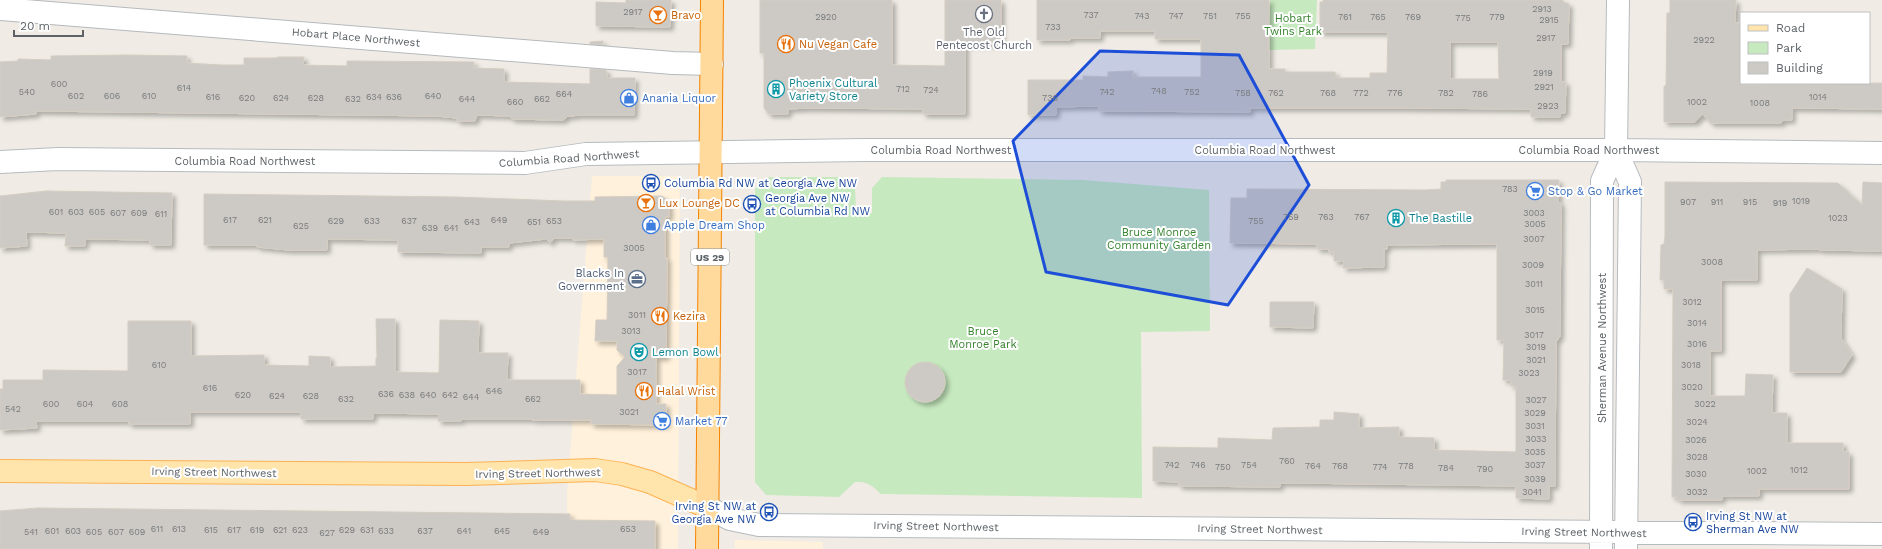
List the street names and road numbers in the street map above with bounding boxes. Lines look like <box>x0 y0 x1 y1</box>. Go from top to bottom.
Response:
street label: Hobart Place Northwest <box>291 25 421 50</box>
street label: Columbia Road Northwest <box>871 144 1012 157</box>
street label: Columbia Road Northwest <box>1195 144 1336 157</box>
street label: Columbia Road Northwest <box>1519 144 1660 157</box>
street label: Columbia Road Northwest <box>498 147 640 170</box>
street label: Columbia Road Northwest <box>175 155 316 168</box>
road number: US 29 <box>691 249 729 265</box>
street label: Sherman Avenue Northwest <box>1596 273 1609 423</box>
street label: Irving Street Northwest <box>151 465 277 480</box>
street label: Irving Street Northwest <box>475 466 601 481</box>
street label: Irving Street Northwest <box>873 519 999 534</box>
street label: Irving Street Northwest <box>1197 522 1323 537</box>
street label: Irving Street Northwest <box>1521 525 1647 540</box>

